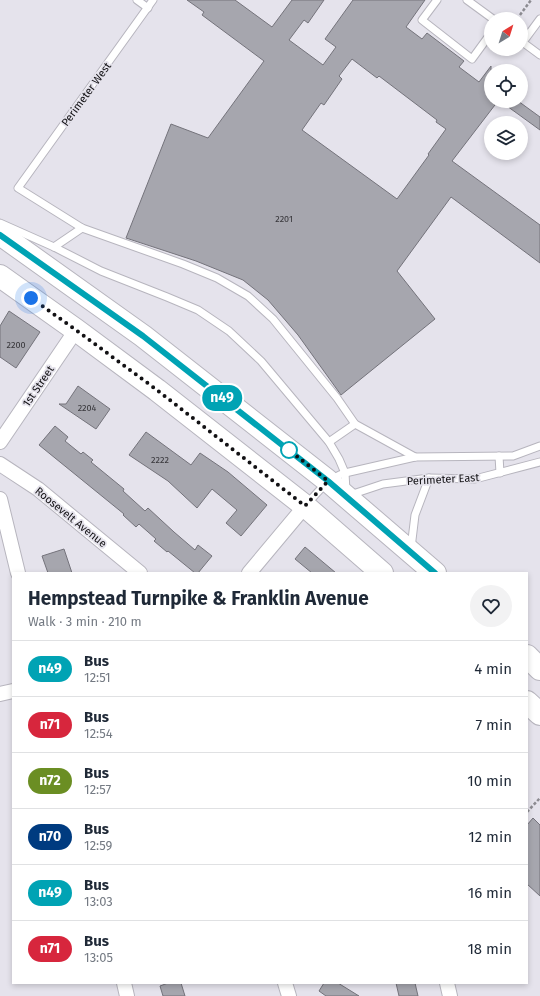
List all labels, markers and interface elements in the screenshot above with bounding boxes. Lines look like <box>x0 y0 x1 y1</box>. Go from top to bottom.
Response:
north arrow <box>484 12 528 56</box>
map controls <box>484 12 528 160</box>
street label: Perimeter West <box>59 60 114 129</box>
button: locate <box>484 64 528 108</box>
button: layers <box>484 116 528 160</box>
house number: 2201 <box>275 214 293 224</box>
your location <box>21 288 41 308</box>
house number: 2200 <box>7 340 25 350</box>
street label: 1st Street <box>20 363 57 409</box>
line badge: n49 <box>199 385 245 411</box>
text: n49 <box>210 389 234 406</box>
house number: 2204 <box>78 403 97 413</box>
unlabelled marker <box>280 441 298 459</box>
house number: 2222 <box>151 455 169 465</box>
street label: Perimeter East <box>406 471 480 488</box>
street label: Roosevelt Avenue <box>32 485 109 550</box>
button: heart <box>470 585 512 627</box>
text: Hempstead Turnpike & Franklin Avenue <box>28 587 369 610</box>
text: Walk · 3 min · 210 m <box>28 614 142 629</box>
text: Bus <box>84 652 109 670</box>
text: n49 <box>38 660 62 677</box>
text: 4 min <box>474 660 512 678</box>
text: 12:51 <box>84 670 111 685</box>
text: Bus <box>84 708 109 726</box>
text: n71 <box>40 716 60 733</box>
text: 7 min <box>475 716 512 734</box>
text: 12:54 <box>84 726 113 741</box>
text: Bus <box>84 764 109 782</box>
text: n72 <box>39 772 61 789</box>
text: 10 min <box>467 772 512 790</box>
text: 12:57 <box>84 782 111 797</box>
text: Bus <box>84 820 109 838</box>
text: n70 <box>39 828 61 845</box>
text: 12 min <box>468 828 512 846</box>
text: 12:59 <box>84 838 112 853</box>
text: Bus <box>84 876 109 894</box>
text: n49 <box>38 884 62 901</box>
text: 16 min <box>468 884 512 902</box>
text: 13:03 <box>84 894 113 909</box>
text: Bus <box>84 932 109 950</box>
text: n71 <box>40 940 60 957</box>
text: 18 min <box>467 940 512 958</box>
text: 13:05 <box>84 950 113 965</box>

